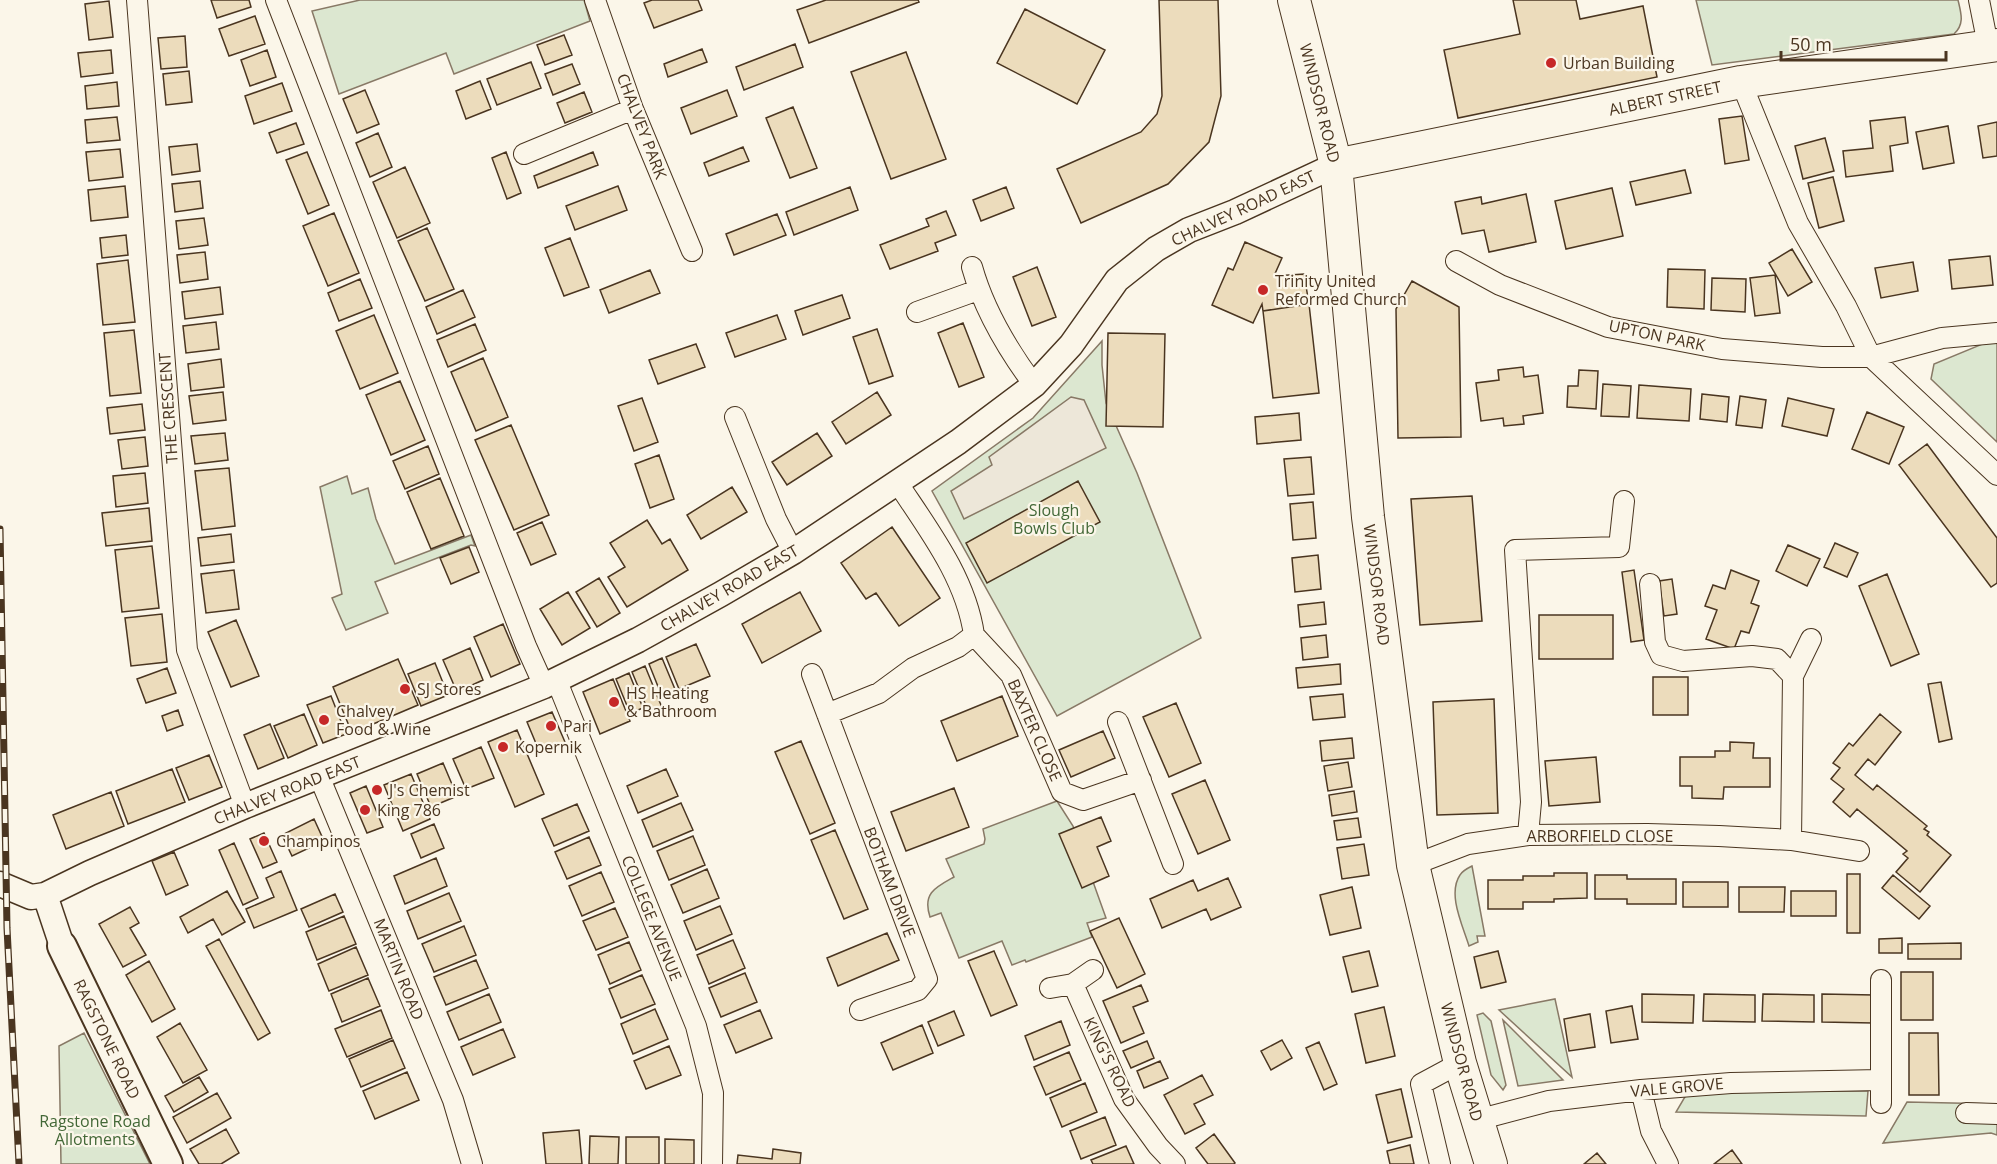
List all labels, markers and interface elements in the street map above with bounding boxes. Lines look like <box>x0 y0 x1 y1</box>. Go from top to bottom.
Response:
scale bar <box>1781 24 1946 62</box>
text: 50 m <box>1790 32 1832 56</box>
street label: WINDSOR ROAD <box>1295 41 1345 165</box>
place label: Urban Building <box>1563 52 1675 74</box>
marker: Urban Building <box>1544 56 1558 70</box>
street label: CHALVEY PARK <box>612 70 672 182</box>
street label: ALBERT STREET <box>1607 75 1724 121</box>
street label: CHALVEY ROAD EAST <box>1167 165 1319 251</box>
place label: Trinity United Reformed Church <box>1275 270 1407 310</box>
marker: Trinity United Reformed Church <box>1256 283 1270 297</box>
street label: UPTON PARK <box>1607 314 1707 356</box>
street label: THE CRESCENT <box>153 352 183 464</box>
park label: Slough Bowls Club <box>1013 499 1095 539</box>
street label: WINDSOR ROAD <box>1359 523 1395 647</box>
street label: CHALVEY ROAD EAST <box>656 539 803 637</box>
street label: BAXTER CLOSE <box>1003 675 1067 785</box>
place label: SJ Stores <box>417 678 481 700</box>
marker: SJ Stores <box>398 682 412 696</box>
place label: HS Heating & Bathroom <box>626 682 717 722</box>
marker: HS Heating & Bathroom <box>607 695 621 709</box>
place label: Chalvey Food & Wine <box>336 700 431 740</box>
marker: Chalvey Food & Wine <box>317 713 331 727</box>
place label: Pari <box>563 715 592 737</box>
marker: Pari <box>544 719 558 733</box>
place label: Kopernik <box>515 736 583 758</box>
marker: Kopernik <box>496 740 510 754</box>
street label: CHALVEY ROAD EAST <box>210 750 364 830</box>
place label: J's Chemist <box>387 779 470 801</box>
marker: J's Chemist <box>370 783 384 797</box>
place label: King 786 <box>377 799 441 821</box>
marker: King 786 <box>358 803 372 817</box>
street label: BOTHAM DRIVE <box>859 824 921 940</box>
street label: ARBORFIELD CLOSE <box>1527 825 1673 847</box>
place label: Champinos <box>276 830 360 852</box>
marker: Champinos <box>257 834 271 848</box>
street label: COLLEGE AVENUE <box>617 852 687 984</box>
street label: MARTIN ROAD <box>369 915 429 1023</box>
street label: RAGSTONE ROAD <box>68 975 146 1103</box>
street label: WINDSOR ROAD <box>1436 1000 1488 1124</box>
street label: KING'S ROAD <box>1079 1013 1141 1111</box>
street label: VALE GROVE <box>1630 1072 1724 1102</box>
park label: Ragstone Road Allotments <box>39 1110 151 1150</box>

